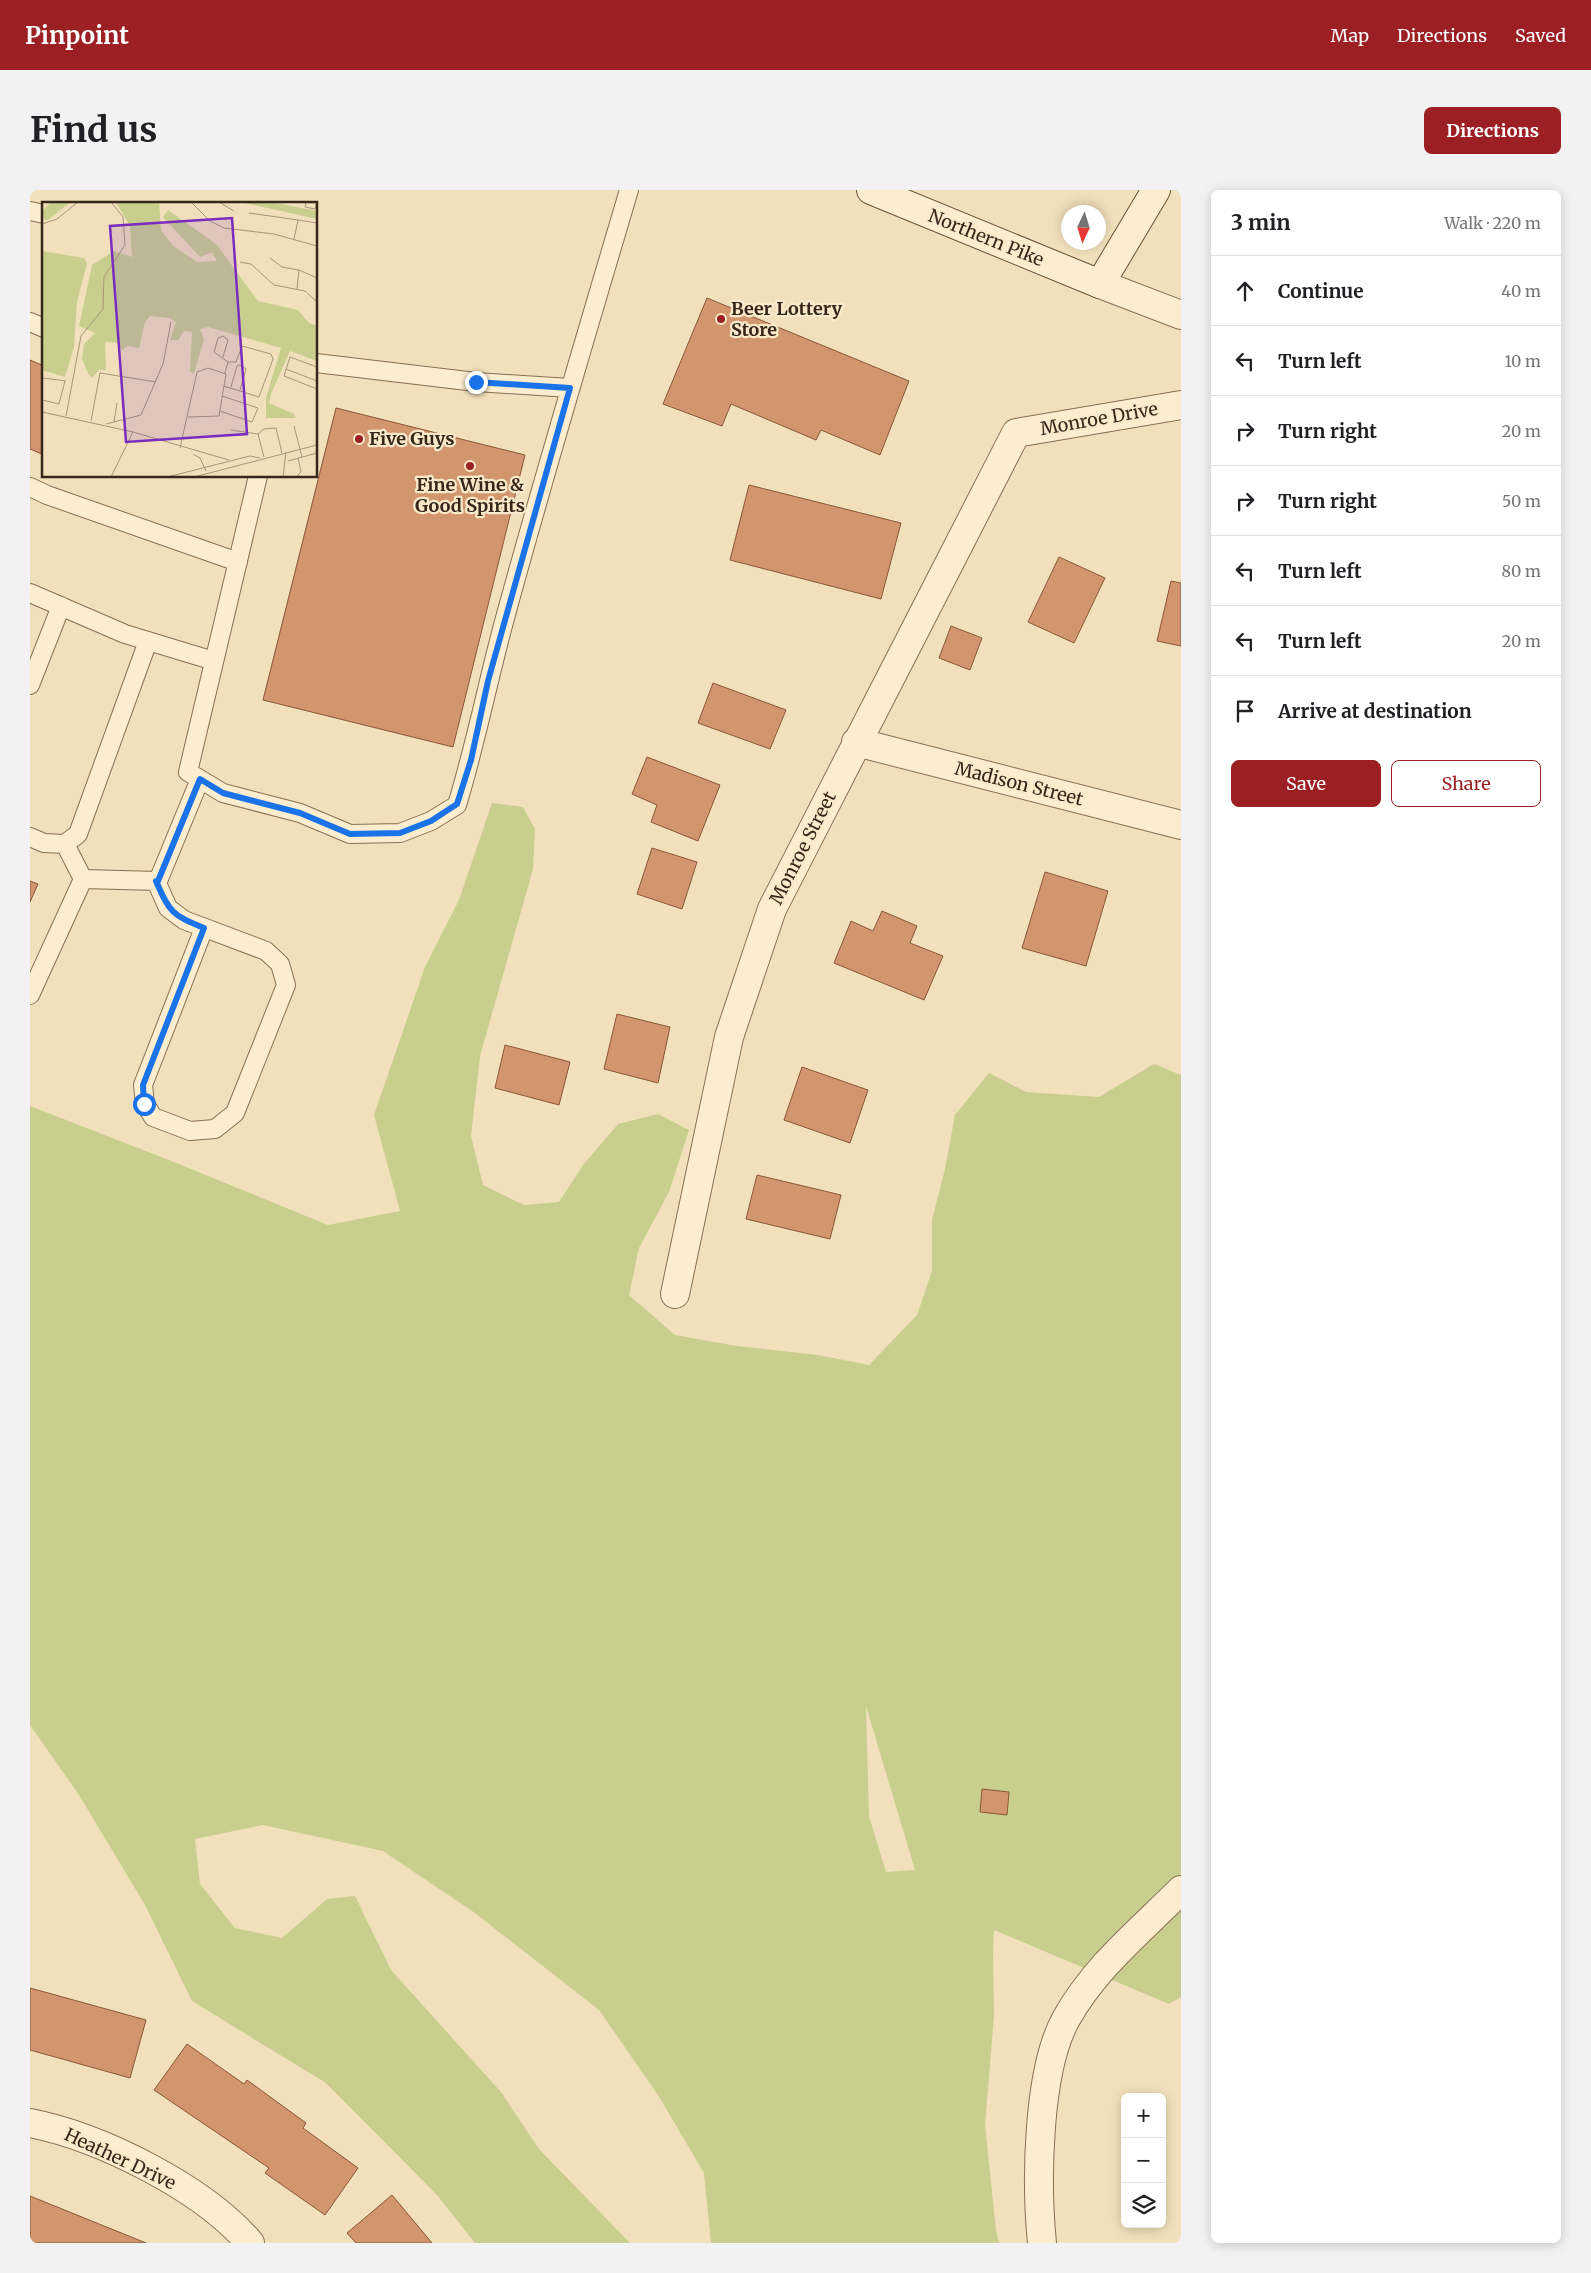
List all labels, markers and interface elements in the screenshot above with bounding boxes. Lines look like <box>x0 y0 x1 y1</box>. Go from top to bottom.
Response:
text: Pinpoint <box>25 20 129 51</box>
text: Map <box>1331 24 1369 47</box>
text: Directions <box>1397 24 1487 47</box>
text: Saved <box>1515 24 1566 47</box>
button: Directions <box>1424 107 1561 154</box>
text: Find us <box>30 108 157 152</box>
inset map <box>42 202 318 478</box>
street label: Northern Pike <box>925 204 1047 271</box>
north arrow <box>1061 205 1106 250</box>
text: 3 min <box>1231 209 1290 236</box>
text: Walk · 220 m <box>1444 213 1541 233</box>
icon: ahead <box>1231 277 1259 305</box>
text: Continue <box>1278 279 1364 303</box>
text: 40 m <box>1501 281 1541 301</box>
place label: Beer Lottery Store <box>731 297 842 341</box>
marker: Beer Lottery Store <box>715 313 727 325</box>
icon: left <box>1231 347 1259 375</box>
text: Turn left <box>1278 349 1362 373</box>
text: 10 m <box>1504 351 1541 371</box>
route end <box>465 371 488 394</box>
street label: Monroe Drive <box>1038 397 1160 440</box>
icon: right <box>1231 417 1259 445</box>
text: Turn right <box>1278 419 1377 443</box>
text: 20 m <box>1502 421 1541 441</box>
place label: Five Guys <box>369 427 455 450</box>
marker: Five Guys <box>353 433 365 445</box>
marker: Fine Wine & Good Spirits <box>464 460 476 472</box>
place label: Fine Wine & Good Spirits <box>415 473 525 517</box>
icon: right <box>1231 487 1259 515</box>
text: Turn right <box>1278 489 1377 513</box>
text: 50 m <box>1502 491 1541 511</box>
icon: left <box>1231 557 1259 585</box>
text: Turn left <box>1278 559 1362 583</box>
text: 80 m <box>1502 561 1541 581</box>
icon: left <box>1231 627 1259 655</box>
text: Turn left <box>1278 629 1362 653</box>
text: 20 m <box>1502 631 1541 651</box>
icon: arrive <box>1231 697 1259 725</box>
text: Arrive at destination <box>1278 699 1472 723</box>
street label: Madison Street <box>953 756 1086 811</box>
button: Save <box>1231 760 1381 807</box>
button: Share <box>1391 760 1541 807</box>
street label: Monroe Street <box>764 787 841 908</box>
route start <box>133 1093 156 1116</box>
map controls <box>1121 2093 1166 2228</box>
button: + <box>1121 2093 1166 2138</box>
street label: Heather Drive <box>61 2123 180 2194</box>
button: − <box>1121 2138 1166 2183</box>
button: layers <box>1121 2183 1166 2228</box>

